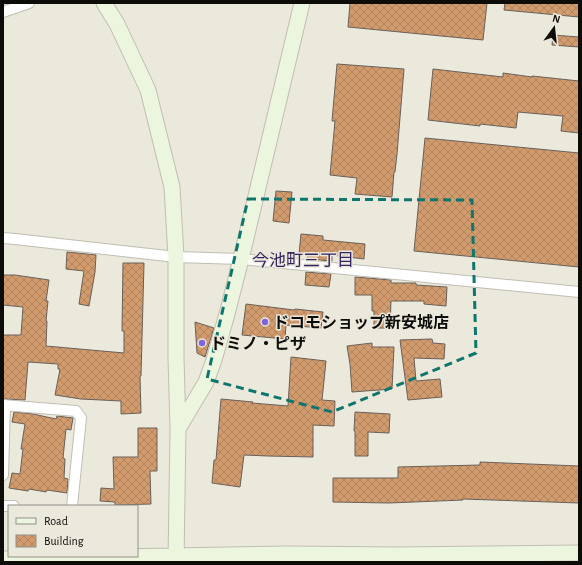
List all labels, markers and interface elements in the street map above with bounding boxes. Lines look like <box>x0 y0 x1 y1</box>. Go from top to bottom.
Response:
north arrow <box>534 8 574 48</box>
text: N <box>551 13 562 25</box>
district label: 今池町三丁目 <box>252 252 354 269</box>
place label: ドコモショップ新安城店 <box>273 313 449 331</box>
marker: ドコモショップ新安城店 <box>260 317 270 327</box>
place label: ドミノ・ピザ <box>210 336 306 352</box>
marker: ドミノ・ピザ <box>197 338 207 348</box>
legend <box>8 505 138 557</box>
text: Road <box>44 515 68 527</box>
text: Building <box>44 535 84 547</box>

